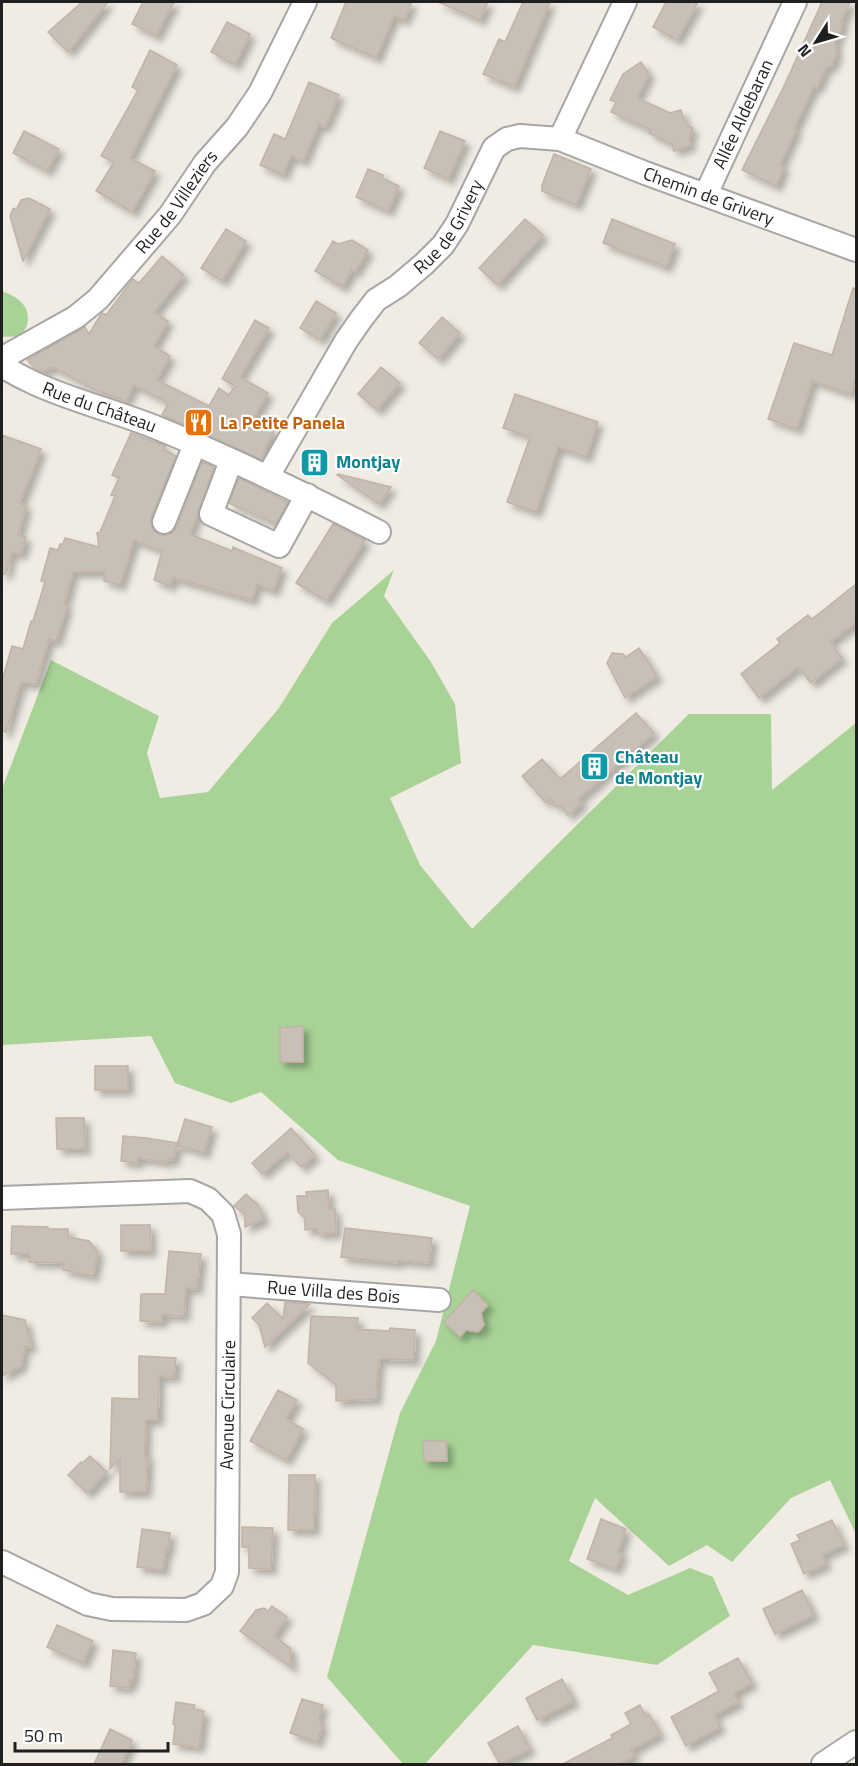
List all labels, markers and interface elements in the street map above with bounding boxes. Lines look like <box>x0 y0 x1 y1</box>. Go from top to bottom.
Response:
north arrow <box>786 12 846 72</box>
text: N <box>791 39 817 63</box>
street label: Allée Aldebaran <box>705 55 780 173</box>
street label: Rue de Villeziers <box>128 143 224 259</box>
street label: Chemin de Grivery <box>639 159 778 232</box>
street label: Rue de Grivery <box>407 174 490 280</box>
street label: Rue du Château <box>38 374 161 439</box>
restaurant icon: La Petite Panela <box>183 407 215 439</box>
place label: La Petite Panela <box>220 409 345 436</box>
building icon: Montjay <box>299 446 331 478</box>
place label: Montjay <box>336 448 400 475</box>
place label: Château de Montjay <box>615 743 702 791</box>
building icon: Château de Montjay <box>578 751 610 783</box>
street label: Rue Villa des Bois <box>266 1273 401 1310</box>
street label: Avenue Circulaire <box>213 1340 242 1470</box>
scale bar <box>15 1715 168 1753</box>
text: 50 m <box>24 1722 63 1749</box>

